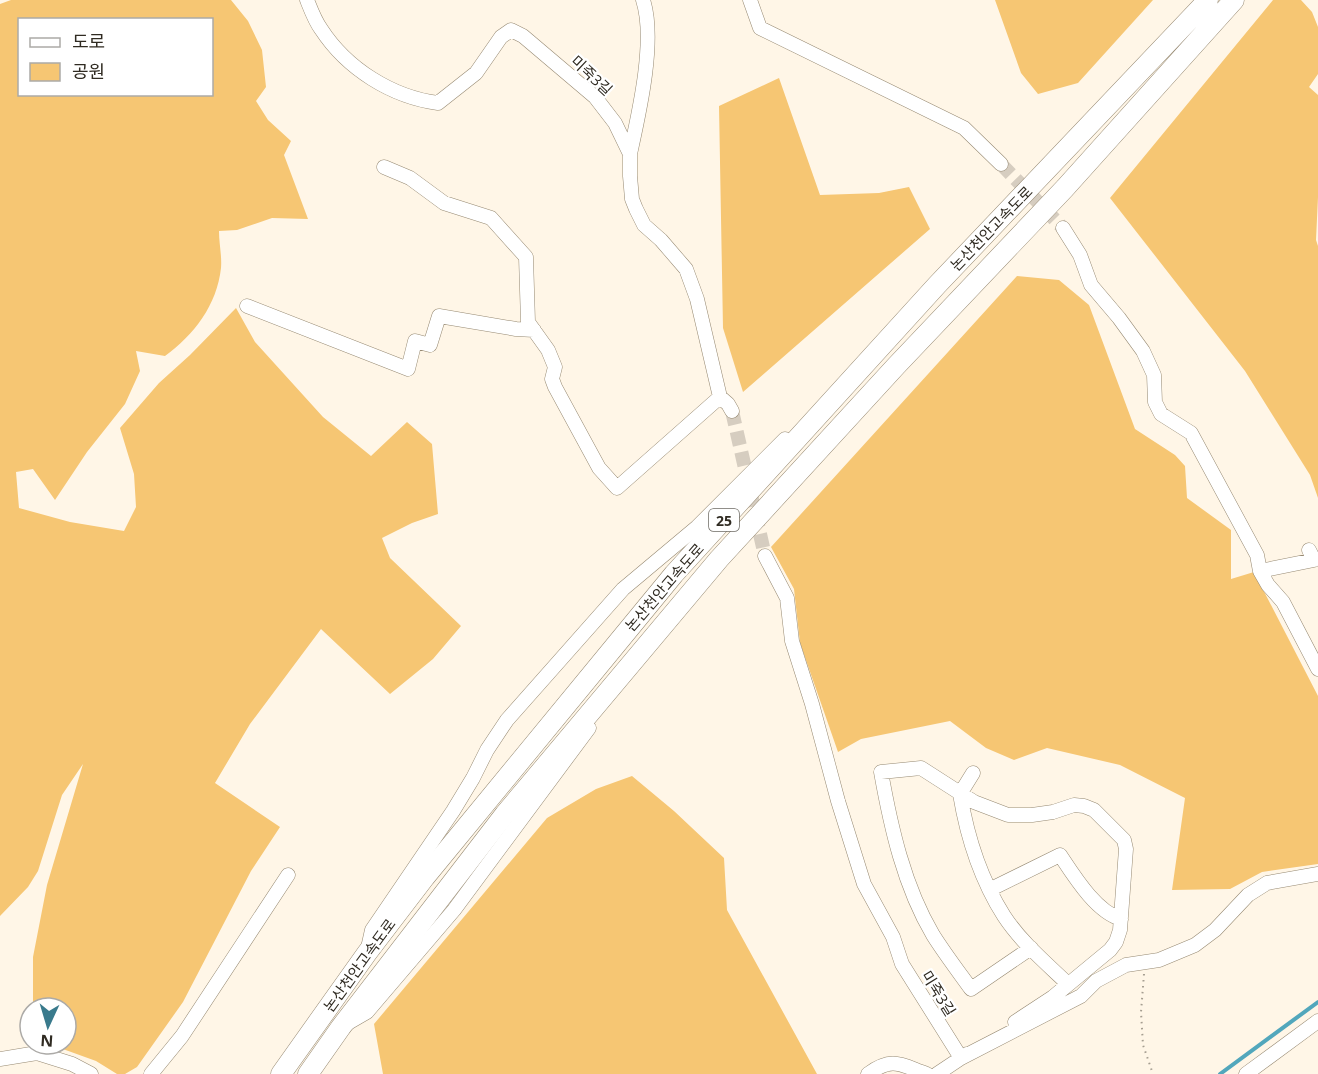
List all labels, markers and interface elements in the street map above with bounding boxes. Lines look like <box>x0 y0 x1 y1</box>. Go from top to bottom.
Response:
legend <box>18 18 213 96</box>
text: 도로 <box>72 29 105 53</box>
street label: 미죽3길 <box>567 51 617 99</box>
text: 공원 <box>72 59 105 83</box>
street label: 논산천안고속도로 <box>945 181 1037 275</box>
road number: 25 <box>709 509 739 531</box>
street label: 논산천안고속도로 <box>620 539 708 635</box>
street label: 논산천안고속도로 <box>318 914 400 1016</box>
street label: 미죽3길 <box>917 967 961 1019</box>
north arrow <box>18 996 78 1056</box>
text: N <box>40 1030 54 1052</box>

